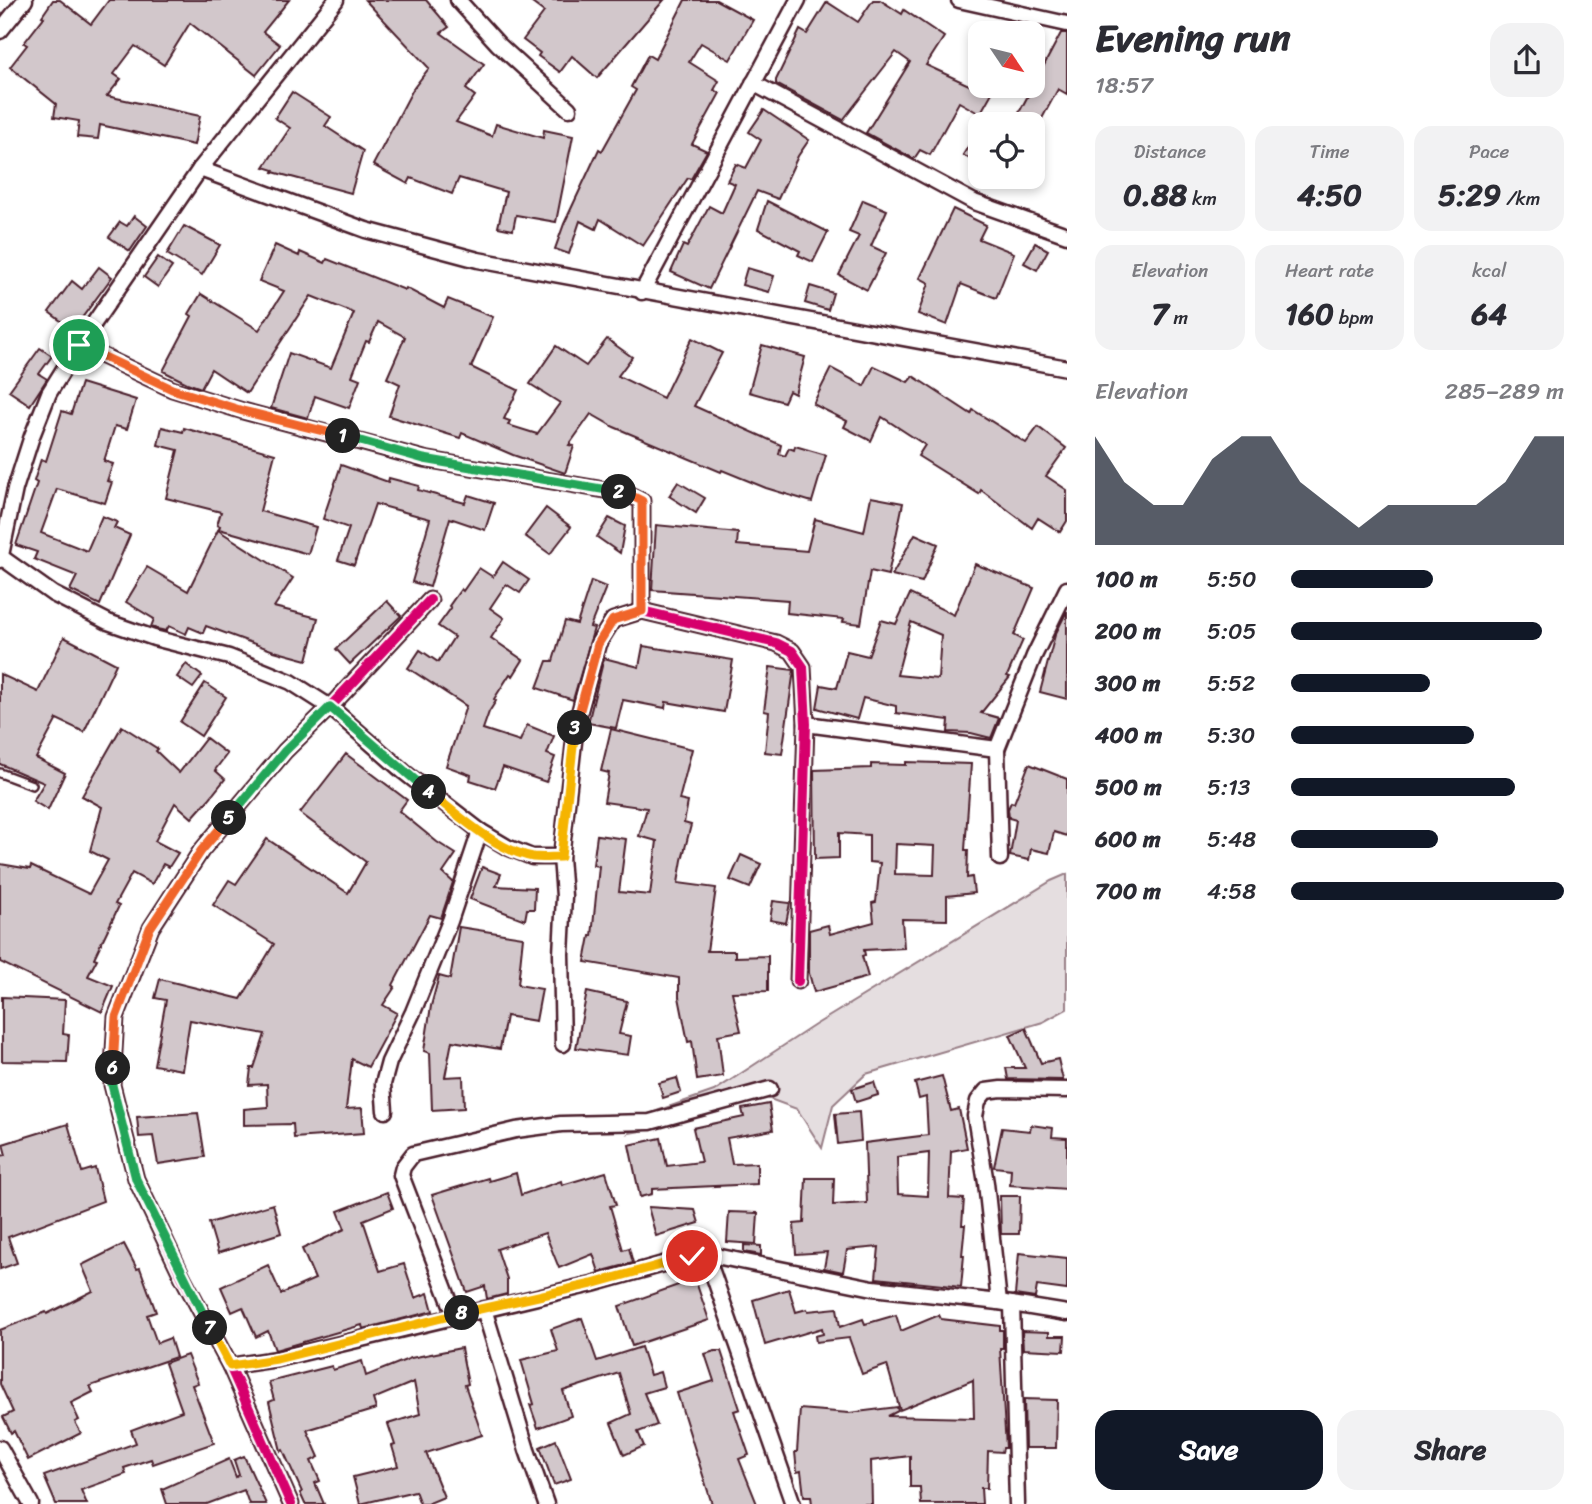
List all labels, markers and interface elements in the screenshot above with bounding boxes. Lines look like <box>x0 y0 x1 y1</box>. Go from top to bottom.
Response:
text: Evening run <box>1095 5 1291 72</box>
north arrow <box>968 21 1045 98</box>
map controls <box>968 21 1045 189</box>
button: share <box>1490 23 1564 97</box>
text: 18:57 <box>1095 65 1153 106</box>
button: locate <box>968 112 1045 189</box>
text: Distance <box>1134 135 1206 168</box>
text: Time <box>1309 135 1350 168</box>
text: Pace <box>1469 135 1509 168</box>
text: 0.88 <box>1123 168 1187 222</box>
text: 4:50 <box>1297 168 1362 222</box>
text: 5:29 <box>1438 168 1501 222</box>
text: km <box>1187 182 1217 215</box>
text: /km <box>1501 182 1540 215</box>
text: Elevation <box>1131 254 1208 287</box>
text: Heart rate <box>1285 254 1374 287</box>
text: kcal <box>1472 254 1506 287</box>
text: 7 <box>1151 287 1169 341</box>
text: 160 <box>1285 287 1334 341</box>
text: 64 <box>1471 287 1507 341</box>
text: m <box>1169 301 1188 334</box>
text: bpm <box>1334 301 1374 334</box>
pin <box>49 315 109 375</box>
icon: arrive <box>60 326 98 364</box>
text: Elevation <box>1095 371 1188 412</box>
text: 285–289 m <box>1445 371 1564 412</box>
pin: 1 <box>326 418 360 453</box>
text: 1 <box>338 419 347 452</box>
pin: 2 <box>602 475 636 510</box>
text: 2 <box>613 475 624 508</box>
text: 100 m <box>1095 559 1158 600</box>
text: 5:50 <box>1207 559 1257 600</box>
text: 200 m <box>1095 611 1161 652</box>
text: 5:05 <box>1207 611 1257 652</box>
text: 300 m <box>1095 663 1160 704</box>
text: 5:52 <box>1207 663 1255 704</box>
pin: 3 <box>558 710 592 746</box>
text: 3 <box>569 711 580 744</box>
text: 400 m <box>1095 715 1162 756</box>
text: 5:30 <box>1207 715 1255 756</box>
text: 500 m <box>1095 767 1162 808</box>
text: 5:13 <box>1207 767 1251 808</box>
pin: 4 <box>412 774 446 810</box>
text: 4 <box>423 775 434 808</box>
pin: 5 <box>212 800 246 836</box>
text: 5 <box>223 801 234 834</box>
text: 600 m <box>1095 819 1161 860</box>
text: 5:48 <box>1207 819 1256 860</box>
text: 700 m <box>1095 871 1161 912</box>
text: 4:58 <box>1207 871 1256 912</box>
pin: 6 <box>96 1050 130 1086</box>
text: 6 <box>107 1051 118 1084</box>
pin <box>662 1226 722 1286</box>
icon: check <box>673 1237 711 1275</box>
pin: 8 <box>444 1296 480 1330</box>
text: 8 <box>456 1296 467 1329</box>
pin: 7 <box>192 1310 228 1346</box>
text: 7 <box>204 1311 215 1344</box>
button: Save <box>1095 1410 1323 1490</box>
button: Share <box>1337 1410 1564 1490</box>

